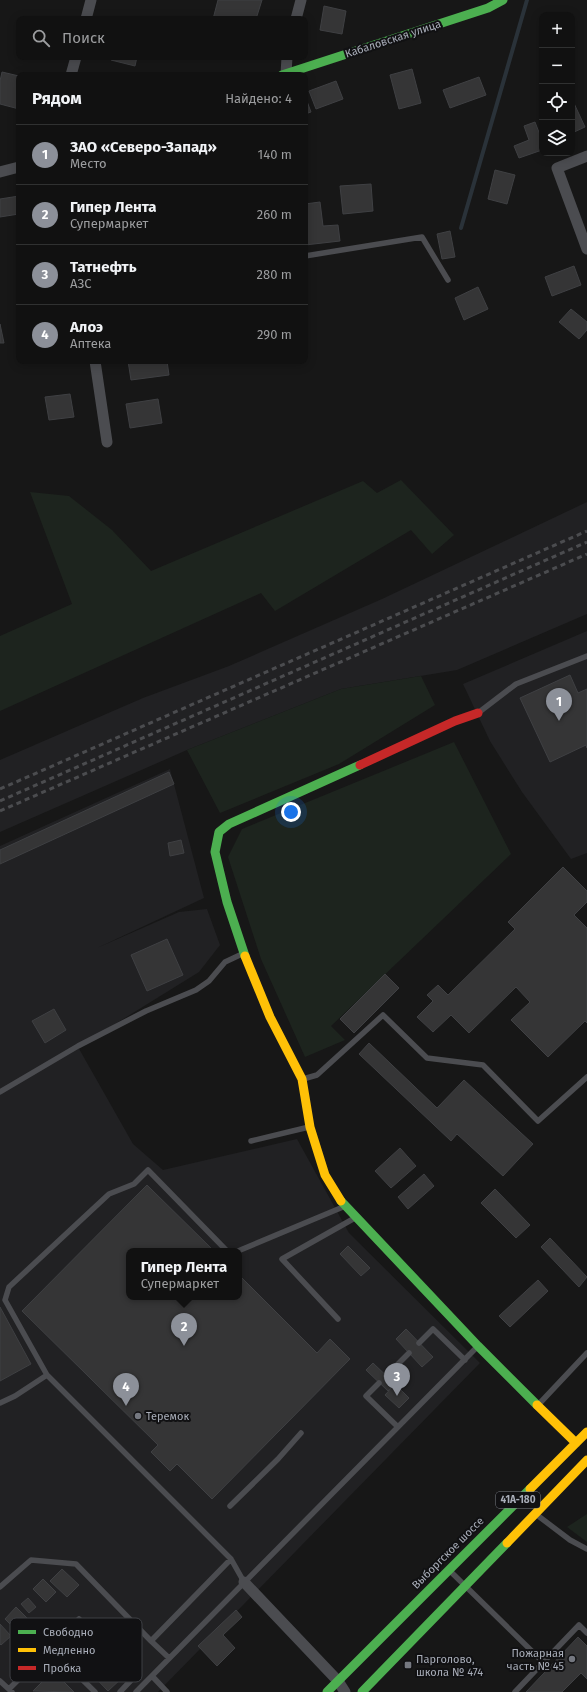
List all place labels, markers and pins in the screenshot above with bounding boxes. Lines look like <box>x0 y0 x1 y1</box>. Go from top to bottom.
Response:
pin: 1 <box>546 688 572 721</box>
pin: 2 <box>171 1313 197 1346</box>
pin: 3 <box>384 1363 410 1396</box>
pin: 4 <box>113 1373 139 1406</box>
place label: Теремок <box>146 1410 189 1423</box>
marker: Теремок <box>133 1411 143 1421</box>
place label: Пожарная часть № 45 <box>507 1647 564 1673</box>
place label: Парголово, школа № 474 <box>416 1653 483 1679</box>
marker: Пожарная часть № 45 <box>567 1654 577 1664</box>
marker: Парголово, школа № 474 <box>403 1660 413 1670</box>

